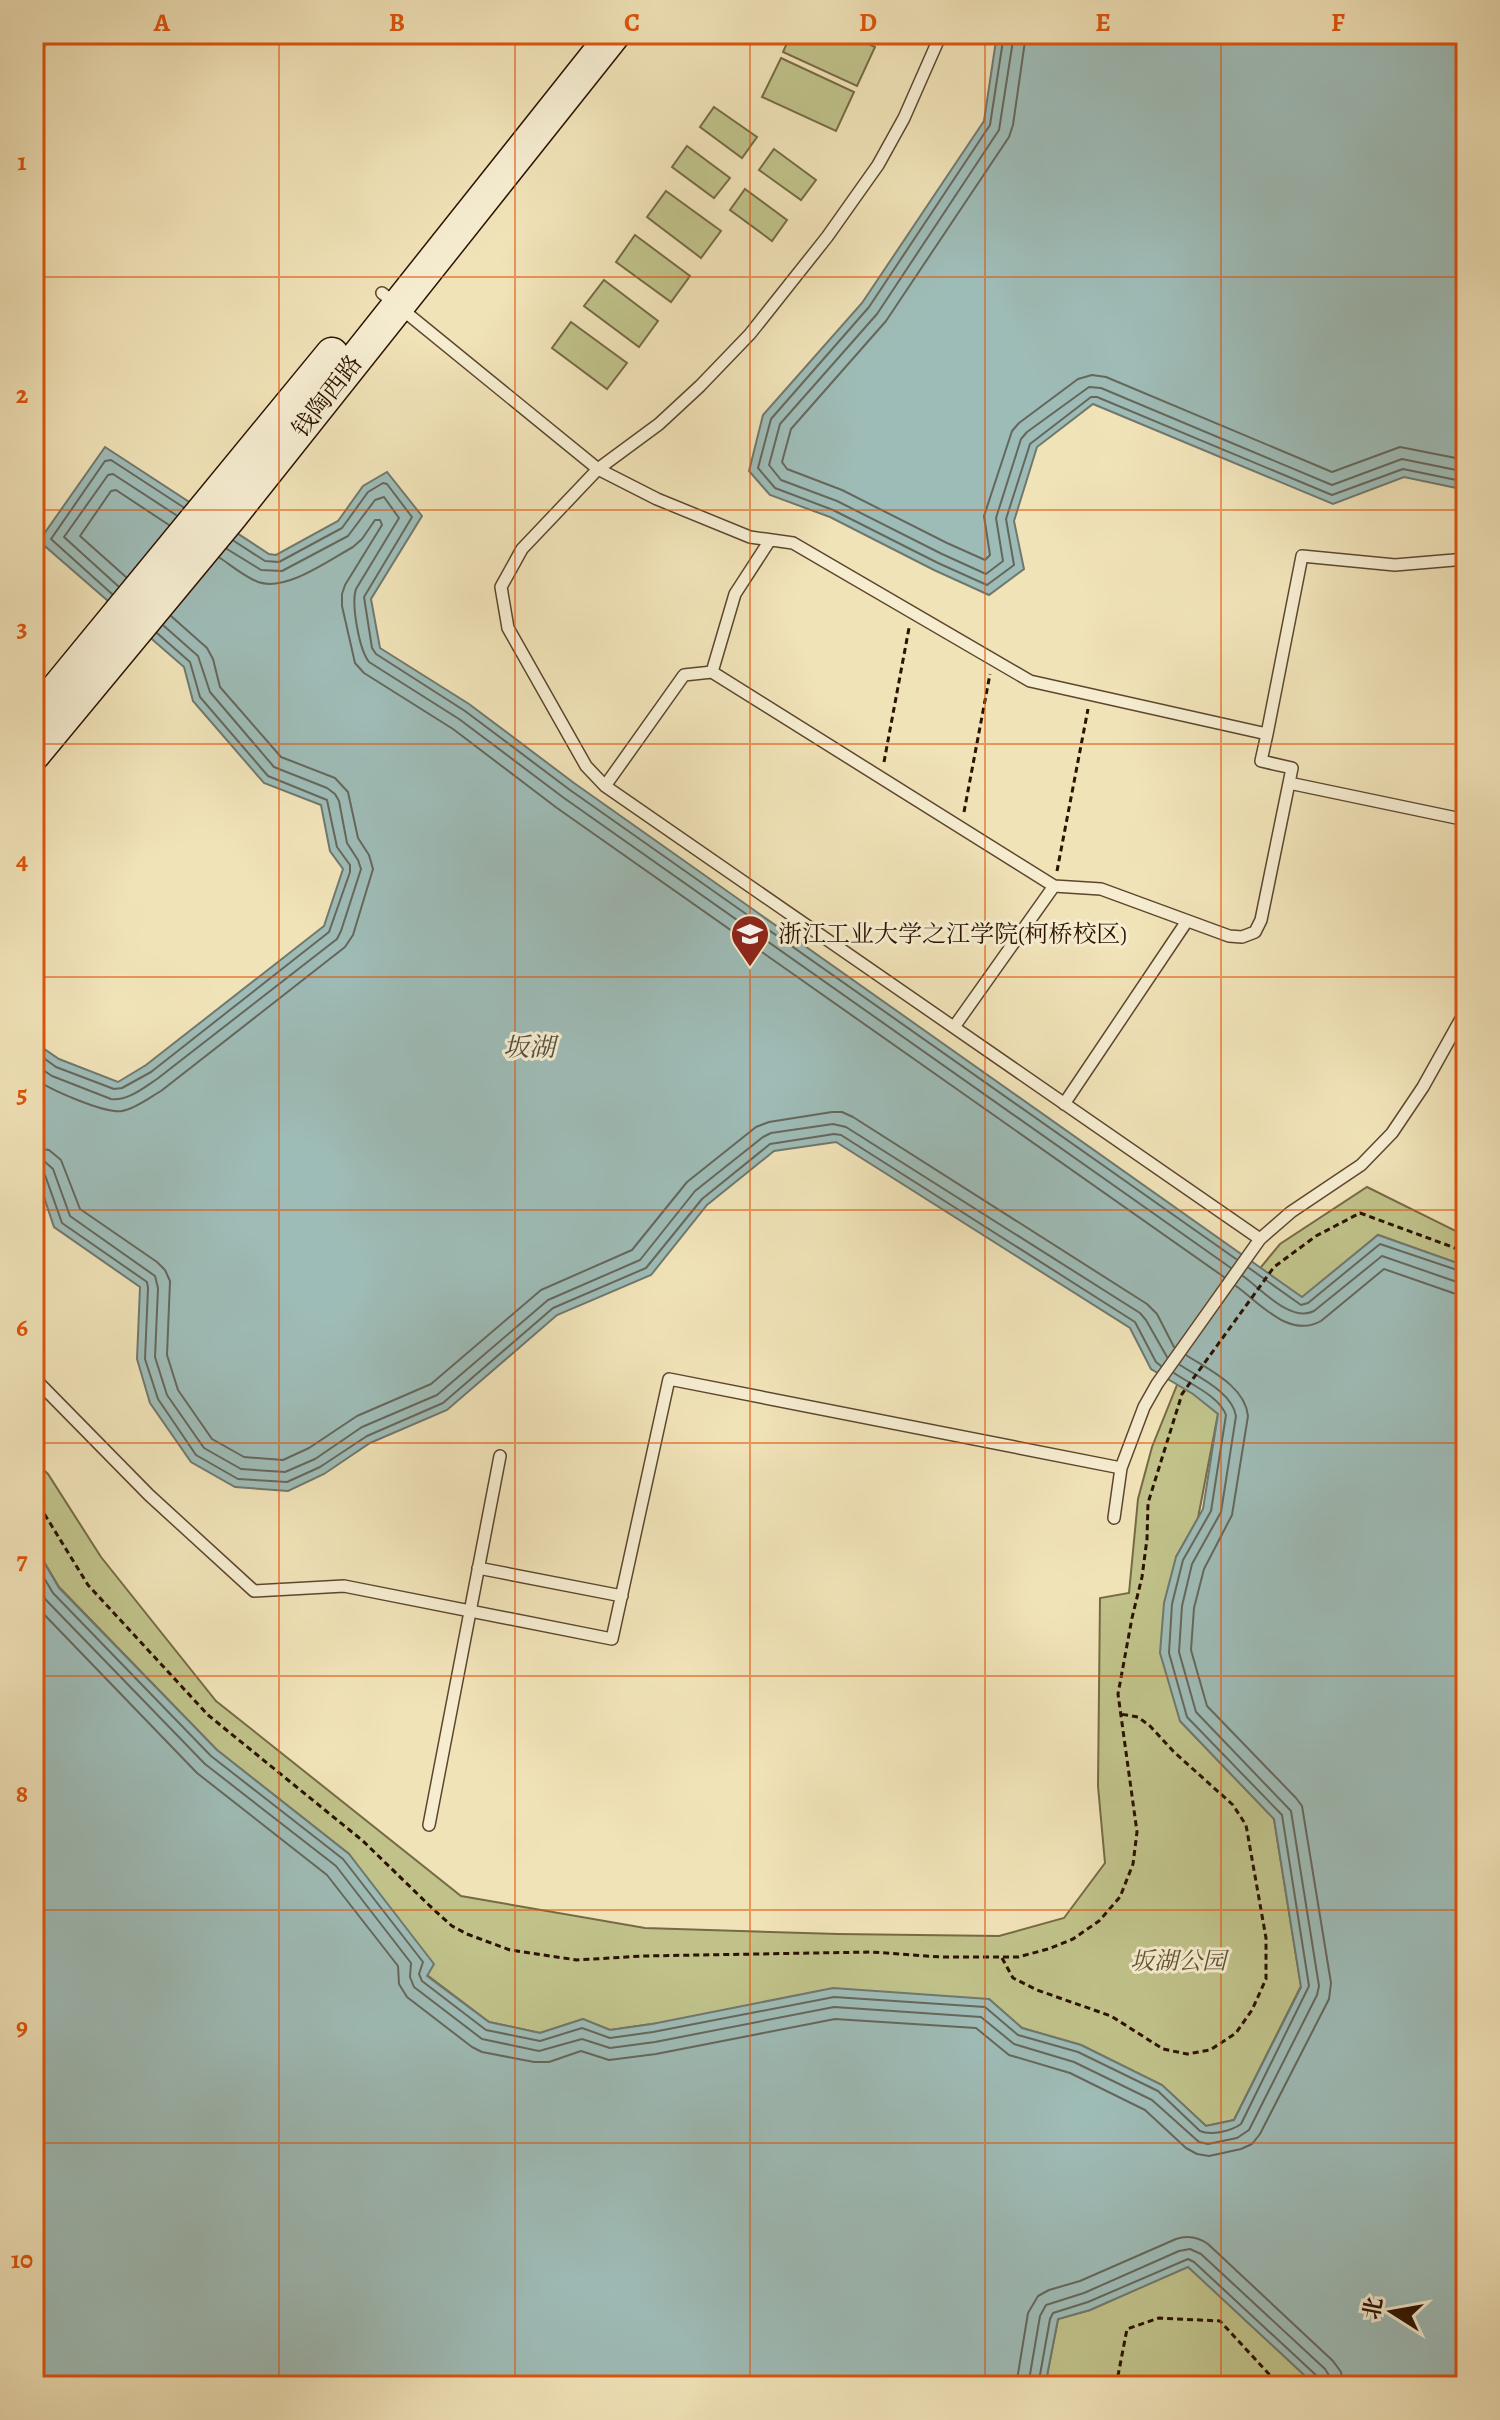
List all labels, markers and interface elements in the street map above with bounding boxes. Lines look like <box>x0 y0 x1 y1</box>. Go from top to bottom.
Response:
text: A <box>153 5 171 40</box>
text: B <box>389 5 405 40</box>
text: C <box>624 5 640 40</box>
text: D <box>859 5 877 40</box>
text: E <box>1095 5 1111 40</box>
text: F <box>1331 5 1345 40</box>
text: 1 <box>17 144 27 179</box>
street label: 钱陶西路 <box>285 348 369 444</box>
text: 2 <box>16 377 29 412</box>
text: 3 <box>16 610 28 645</box>
text: 4 <box>16 843 28 878</box>
school or university icon: 浙江工业大学之江学院(柯桥校区) <box>729 913 771 968</box>
place label: 浙江工业大学之江学院(柯桥校区) <box>778 918 1127 950</box>
water label: 坂湖 <box>503 1030 559 1065</box>
text: 5 <box>16 1076 28 1111</box>
text: 6 <box>16 1310 28 1345</box>
text: 7 <box>16 1543 28 1578</box>
text: 8 <box>16 1776 28 1811</box>
park label: 坂湖公园 <box>1130 1945 1230 1977</box>
text: 9 <box>16 2009 28 2044</box>
text: 10 <box>11 2242 33 2277</box>
north arrow <box>1352 2272 1432 2352</box>
text: 北 <box>1357 2295 1390 2322</box>

